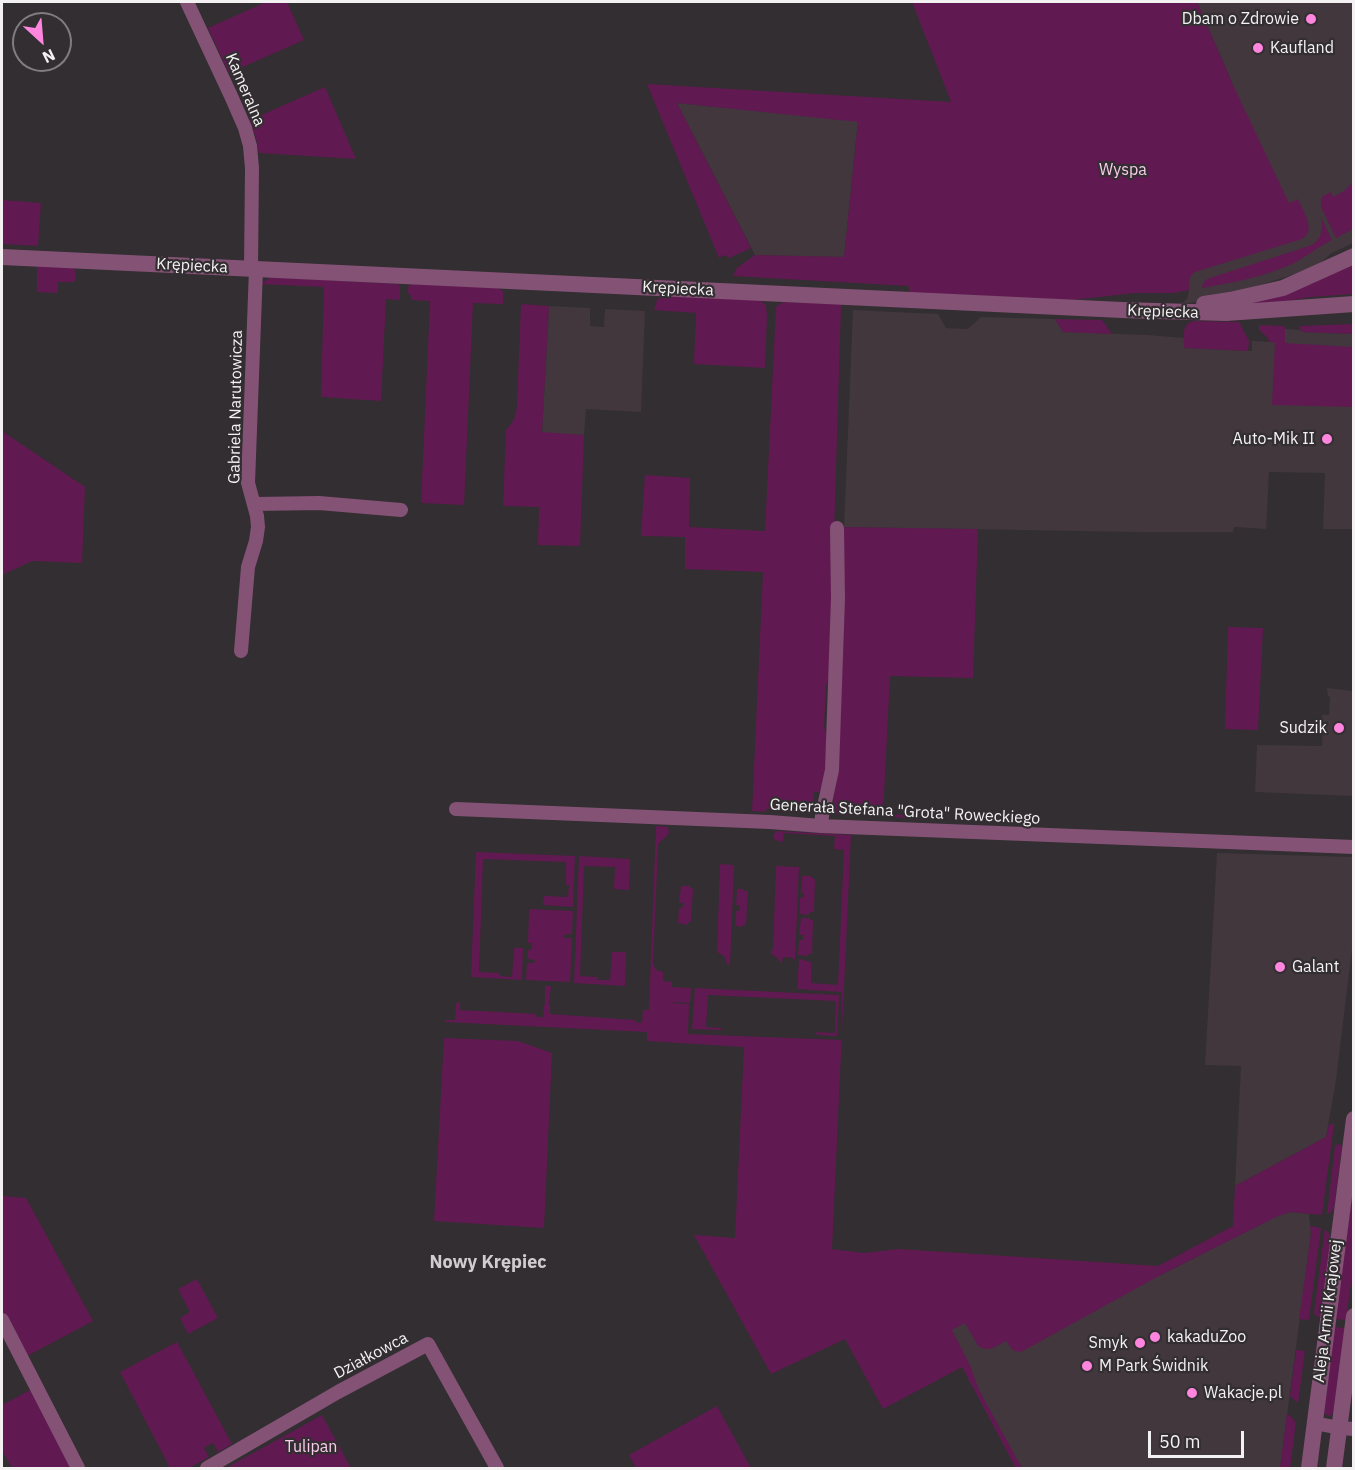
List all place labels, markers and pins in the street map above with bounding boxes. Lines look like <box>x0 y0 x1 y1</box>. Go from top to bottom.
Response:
place label: Dbam o Zdrowie <box>1182 9 1299 29</box>
marker: Dbam o Zdrowie <box>1304 12 1318 26</box>
place label: Kaufland <box>1270 38 1334 58</box>
marker: Kaufland <box>1251 41 1265 55</box>
place label: Auto-Mik II <box>1233 429 1315 449</box>
marker: Auto-Mik II <box>1320 432 1334 446</box>
place label: Sudzik <box>1279 718 1327 738</box>
marker: Sudzik <box>1332 721 1346 735</box>
place label: Galant <box>1292 957 1339 977</box>
marker: Galant <box>1273 960 1287 974</box>
place label: kakaduZoo <box>1167 1327 1246 1347</box>
marker: kakaduZoo <box>1148 1330 1162 1344</box>
place label: Smyk <box>1088 1333 1128 1353</box>
marker: Smyk <box>1133 1336 1147 1350</box>
place label: M Park Świdnik <box>1099 1356 1208 1376</box>
marker: M Park Świdnik <box>1080 1359 1094 1373</box>
place label: Wakacje.pl <box>1204 1383 1282 1403</box>
marker: Wakacje.pl <box>1185 1386 1199 1400</box>

